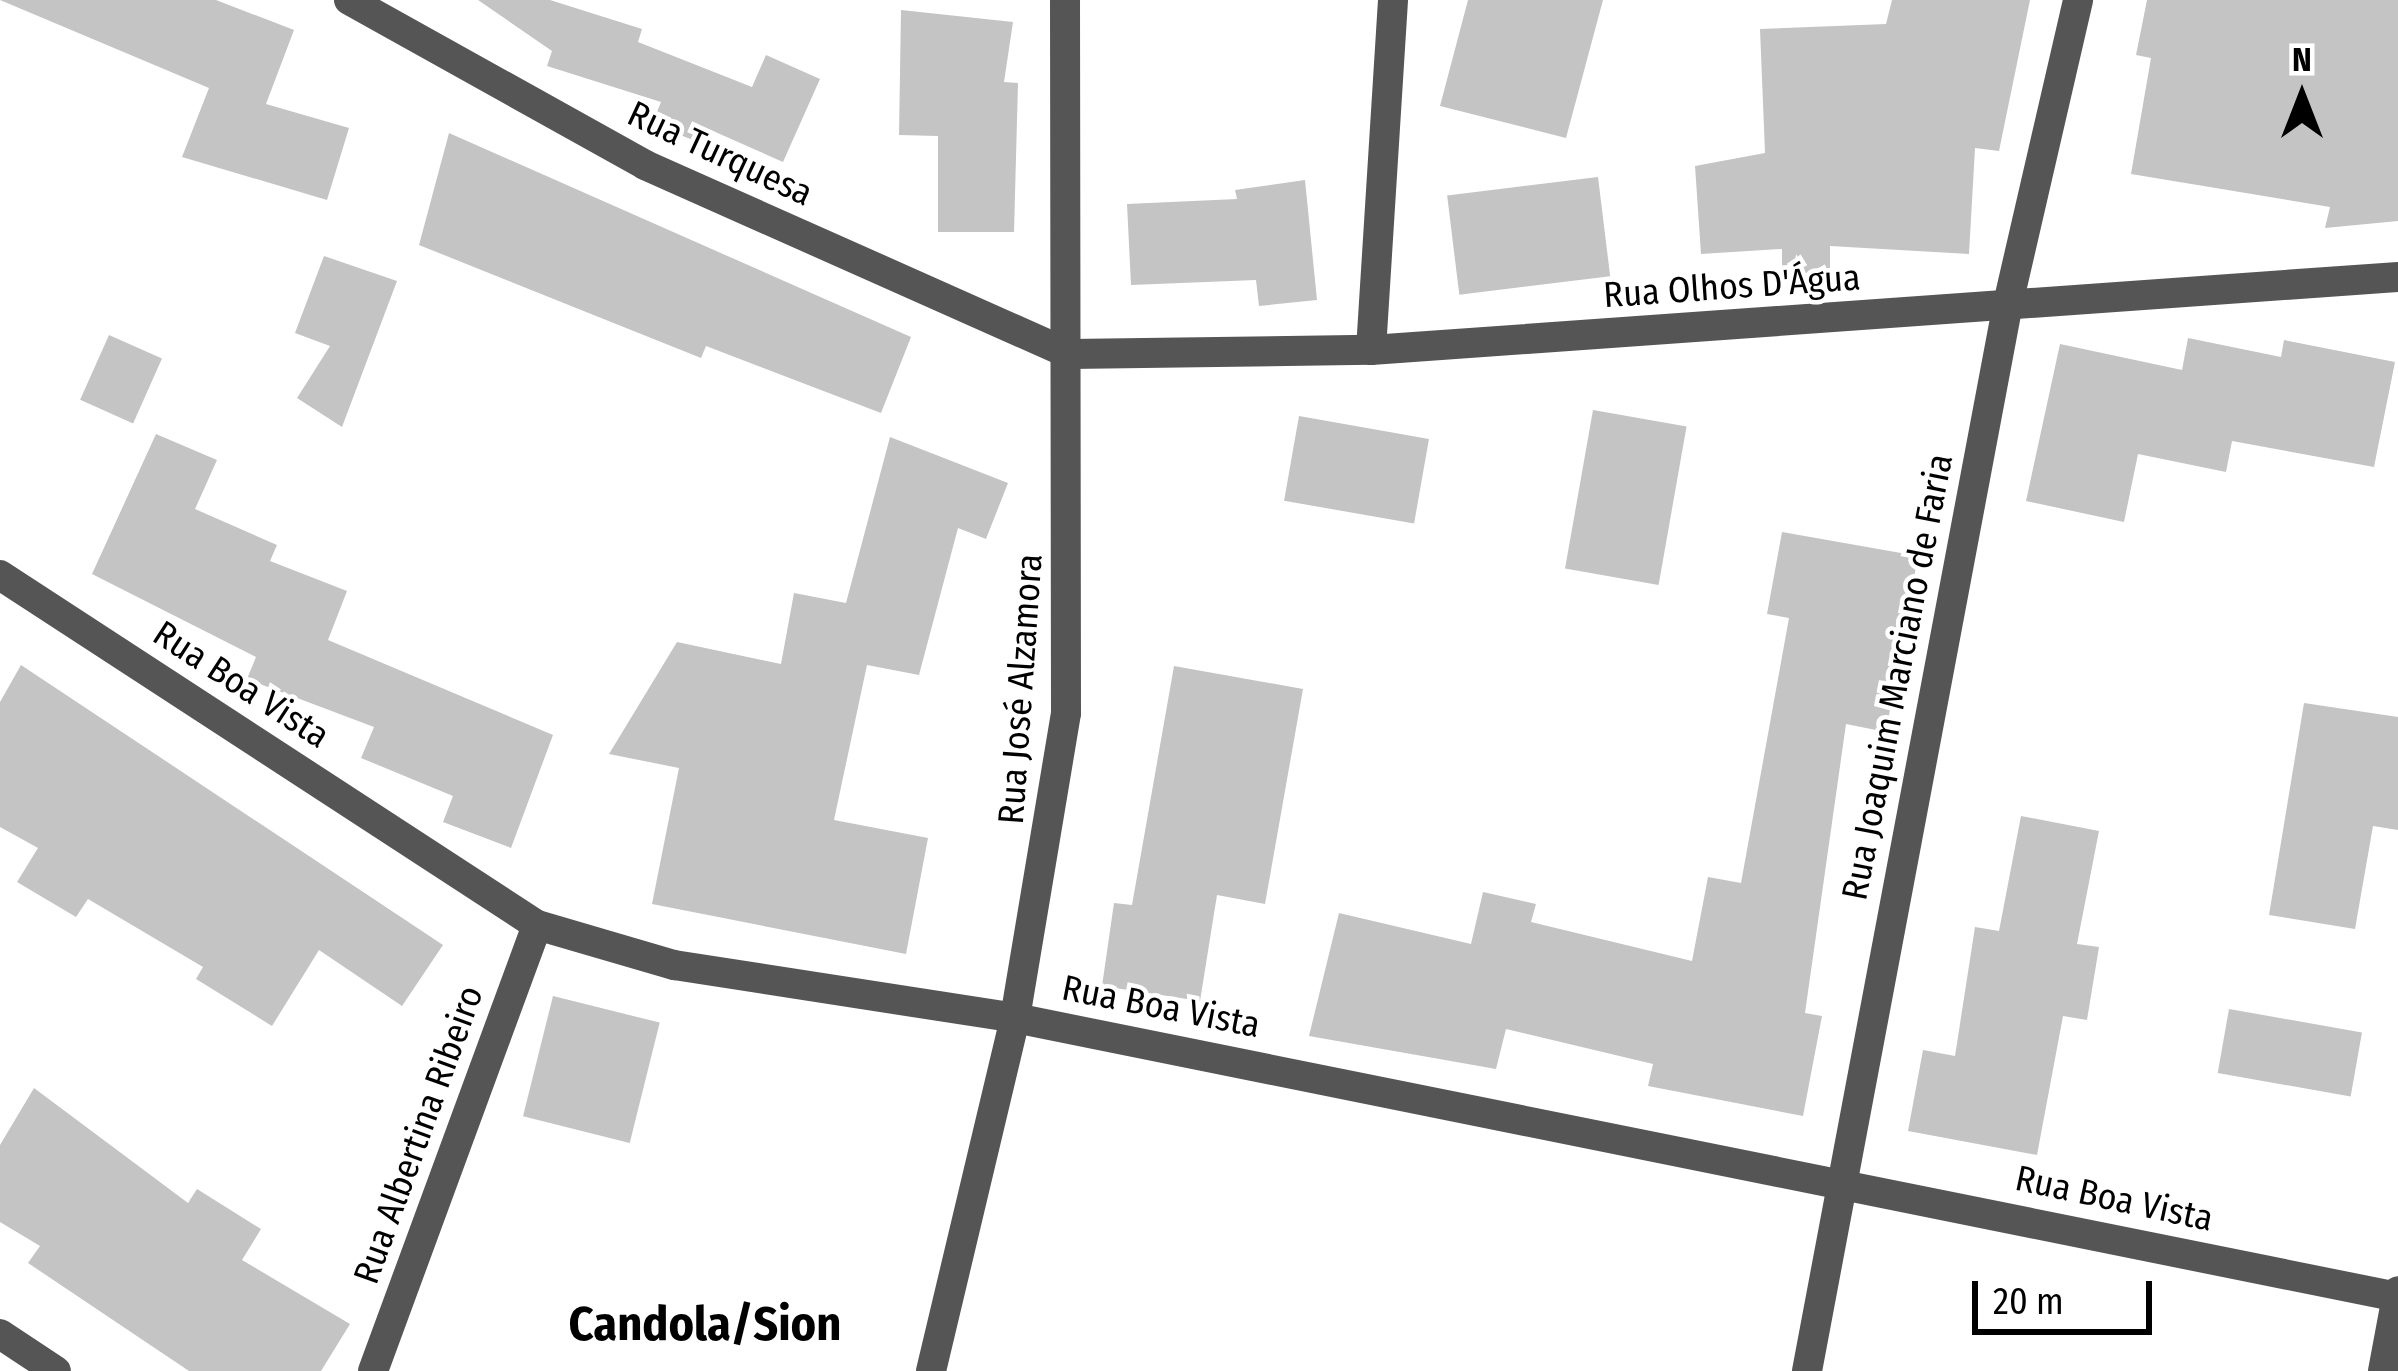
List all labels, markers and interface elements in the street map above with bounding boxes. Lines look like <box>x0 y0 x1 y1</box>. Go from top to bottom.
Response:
north arrow <box>2242 36 2362 156</box>
text: N <box>2292 40 2312 80</box>
street label: Rua Turquesa <box>621 92 819 216</box>
street label: Rua Olhos D'Água <box>1602 256 1862 318</box>
street label: Rua Joaquim Marciano de Faria <box>1834 450 1962 904</box>
street label: Rua José Alzamora <box>990 552 1052 826</box>
street label: Rua Boa Vista <box>145 612 337 758</box>
street label: Rua Boa Vista <box>1058 967 1264 1047</box>
street label: Rua Albertina Ribeiro <box>345 980 493 1290</box>
street label: Rua Boa Vista <box>2011 1157 2217 1241</box>
scale bar <box>1978 1257 2158 1331</box>
text: 20 m <box>1993 1280 2064 1324</box>
district label: Candola/Sion <box>569 1296 841 1354</box>

